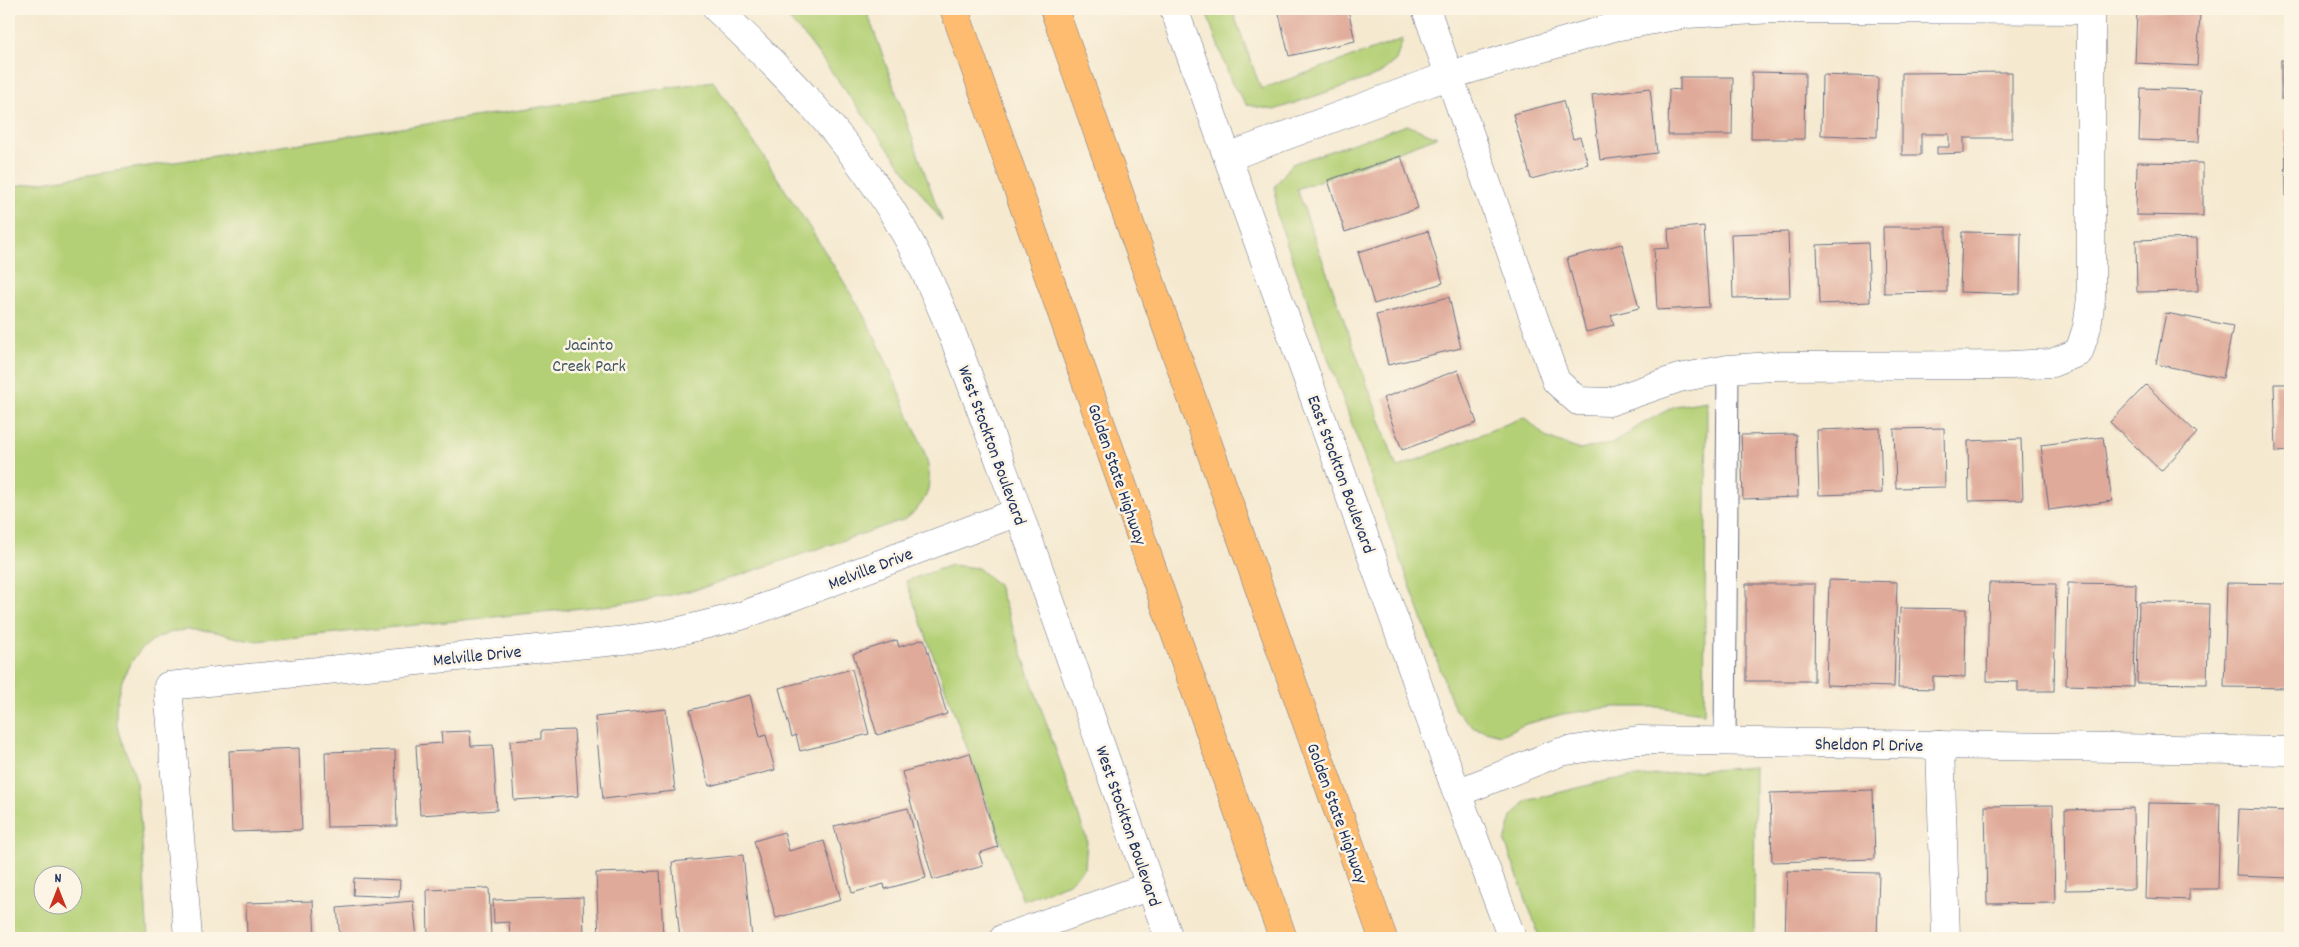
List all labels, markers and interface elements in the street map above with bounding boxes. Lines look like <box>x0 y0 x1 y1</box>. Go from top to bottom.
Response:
park label: Jacinto Creek Park <box>552 334 626 380</box>
street label: West Stockton Boulevard <box>950 362 1031 529</box>
street label: East Stockton Boulevard <box>1299 392 1380 558</box>
street label: Golden State Highway <box>1080 401 1152 549</box>
street label: Melville Drive <box>825 543 917 598</box>
street label: Melville Drive <box>432 640 523 675</box>
street label: Sheldon Pl Drive <box>1814 733 1924 760</box>
street label: Golden State Highway <box>1299 740 1373 888</box>
street label: West Stockton Boulevard <box>1087 743 1166 911</box>
north arrow <box>32 864 82 914</box>
text: N <box>55 869 62 889</box>

